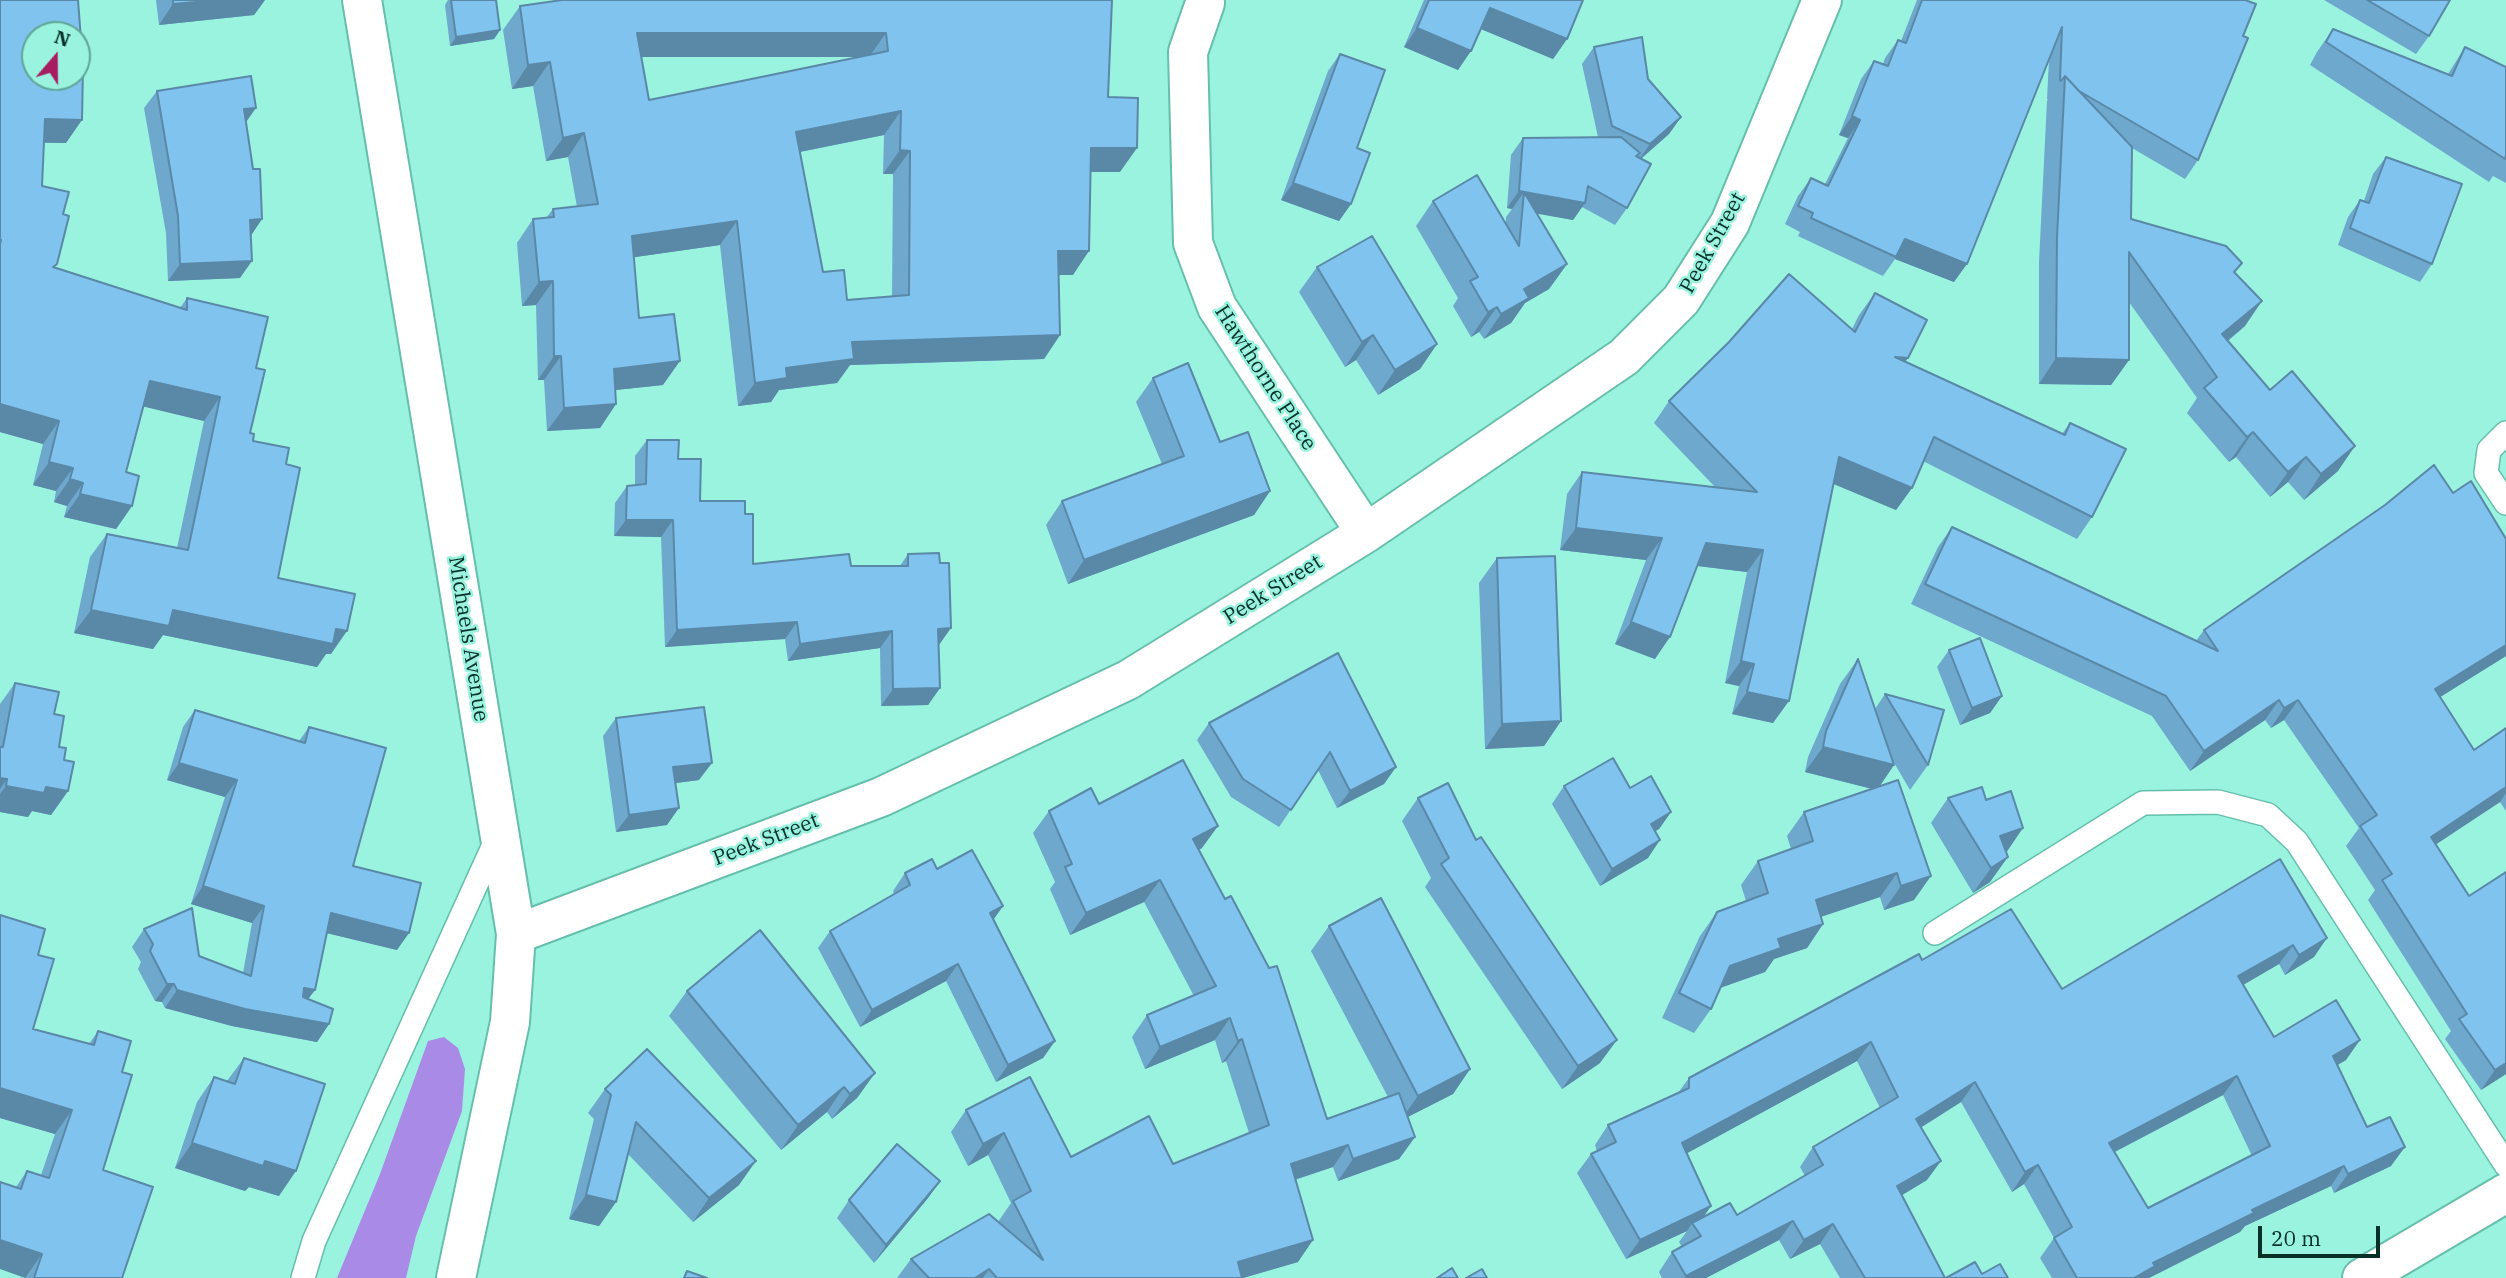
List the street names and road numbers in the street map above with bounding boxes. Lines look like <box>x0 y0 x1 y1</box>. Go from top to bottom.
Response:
street label: Peek Street <box>1675 188 1751 298</box>
street label: Hawthorne Place <box>1209 301 1321 455</box>
street label: Peek Street <box>1219 550 1327 630</box>
street label: Michaels Avenue <box>443 555 493 723</box>
street label: Peek Street <box>710 808 822 872</box>

